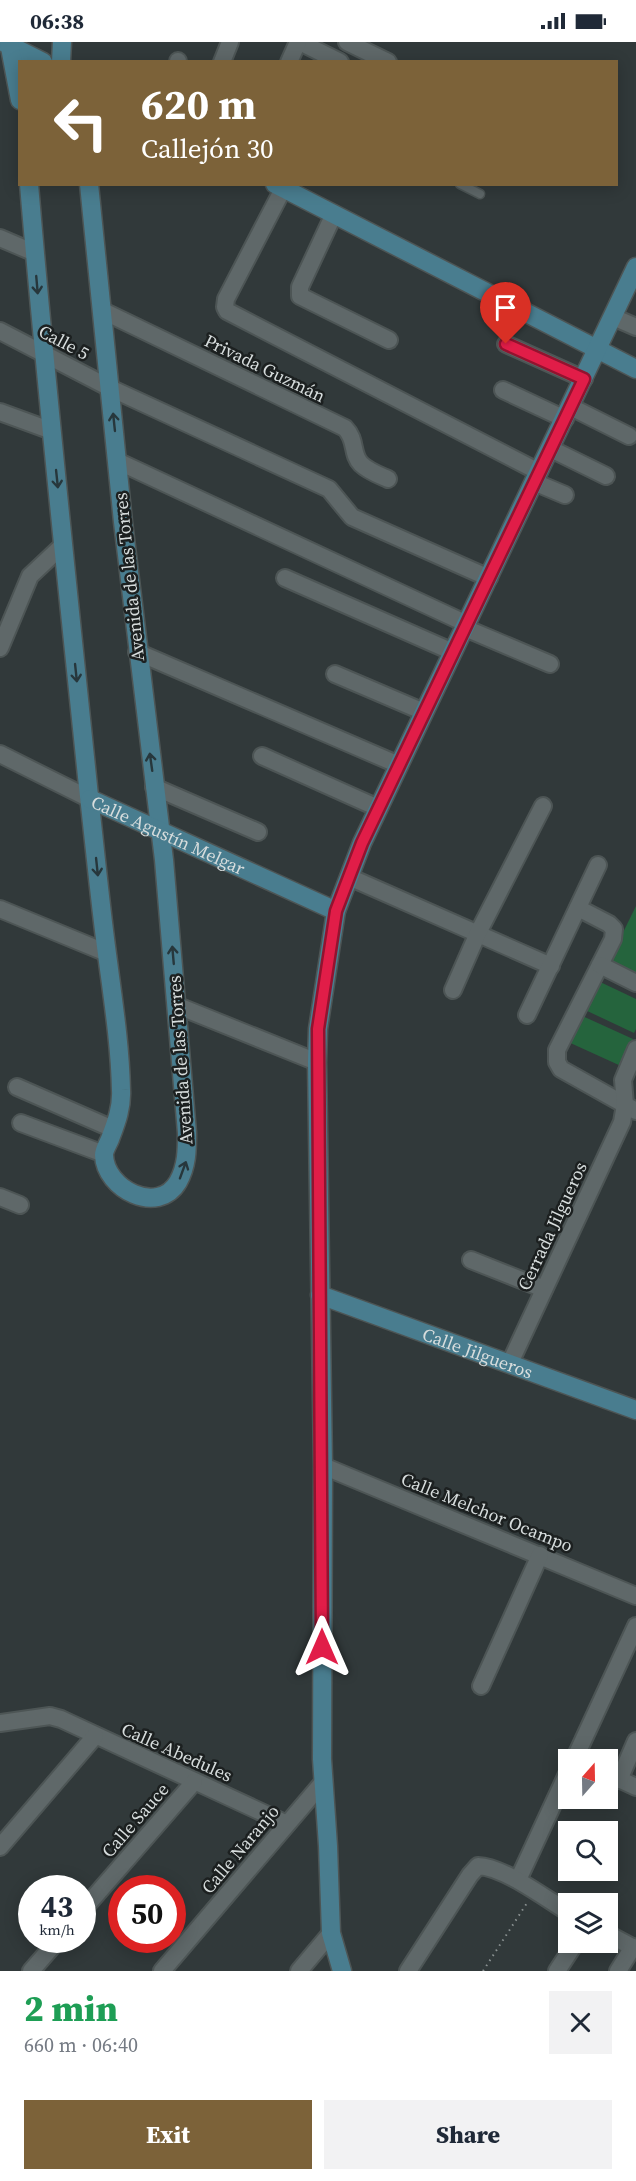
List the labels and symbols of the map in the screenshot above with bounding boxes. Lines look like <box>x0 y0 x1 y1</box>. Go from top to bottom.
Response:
one-way arrow <box>32 274 43 294</box>
pin <box>480 282 531 344</box>
street label: Calle 5 <box>34 318 94 366</box>
street label: Privada Guzmán <box>200 328 330 408</box>
one-way arrow <box>108 412 119 432</box>
one-way arrow <box>52 468 63 488</box>
street label: Avenida de las Torres <box>108 491 150 663</box>
one-way arrow <box>71 662 82 682</box>
one-way arrow <box>145 752 156 772</box>
street label: Calle Agustín Melgar <box>87 789 250 881</box>
one-way arrow <box>92 856 103 876</box>
one-way arrow <box>167 946 178 966</box>
street label: Avenida de las Torres <box>162 974 198 1145</box>
street label: Cerrada Jilgueros <box>511 1157 593 1294</box>
one-way arrow <box>178 1161 189 1180</box>
street label: Calle Jilgueros <box>419 1321 537 1384</box>
street label: Calle Melchor Ocampo <box>398 1466 577 1558</box>
position arrow <box>290 1615 354 1679</box>
street label: Calle Abedules <box>118 1716 237 1788</box>
north arrow <box>558 1749 618 1809</box>
street label: Calle Sauce <box>96 1777 174 1863</box>
street label: Calle Naranjo <box>195 1799 285 1899</box>
speed limit sign: 50 <box>108 1875 186 1953</box>

